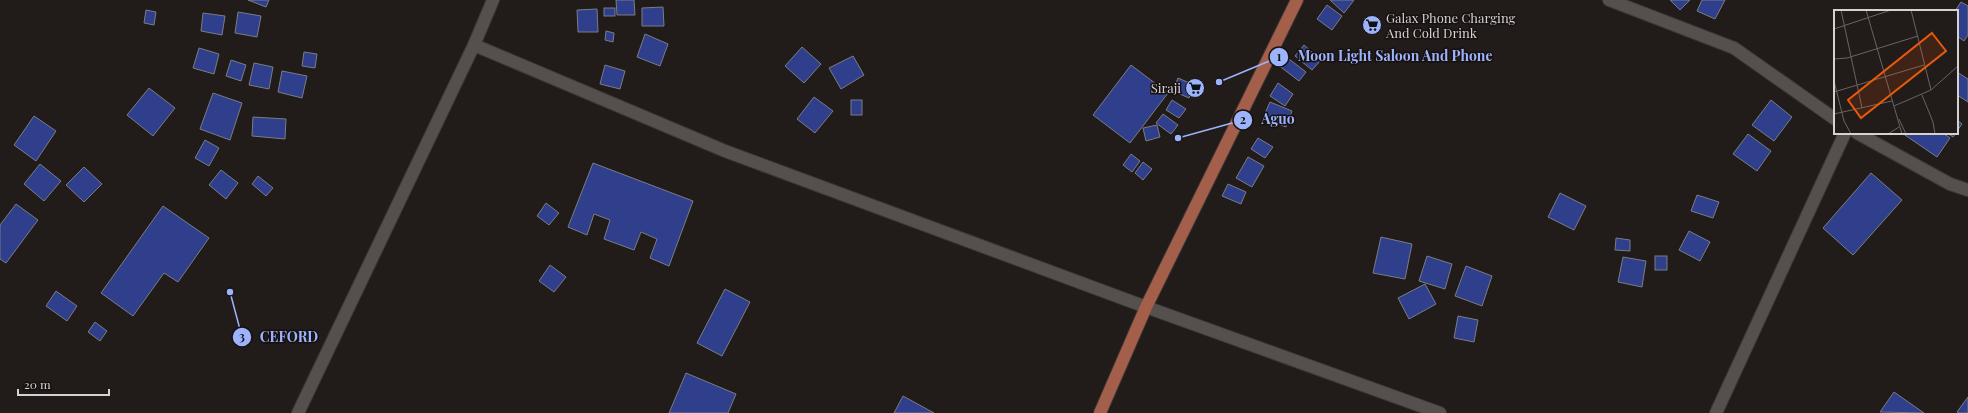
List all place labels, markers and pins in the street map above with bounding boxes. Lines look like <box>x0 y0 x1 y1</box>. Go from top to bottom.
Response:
place label: Galax Phone Charging And Cold Drink <box>1385 9 1516 41</box>
supermarket icon: Galax Phone Charging And Cold Drink <box>1361 14 1383 36</box>
callout: Moon Light Saloon And Phone <box>1269 44 1501 70</box>
supermarket icon: Siraji <box>1184 77 1206 99</box>
place label: Siraji <box>1151 79 1181 96</box>
callout: Aguo <box>1233 107 1302 133</box>
callout: CEFORD <box>232 324 326 350</box>

